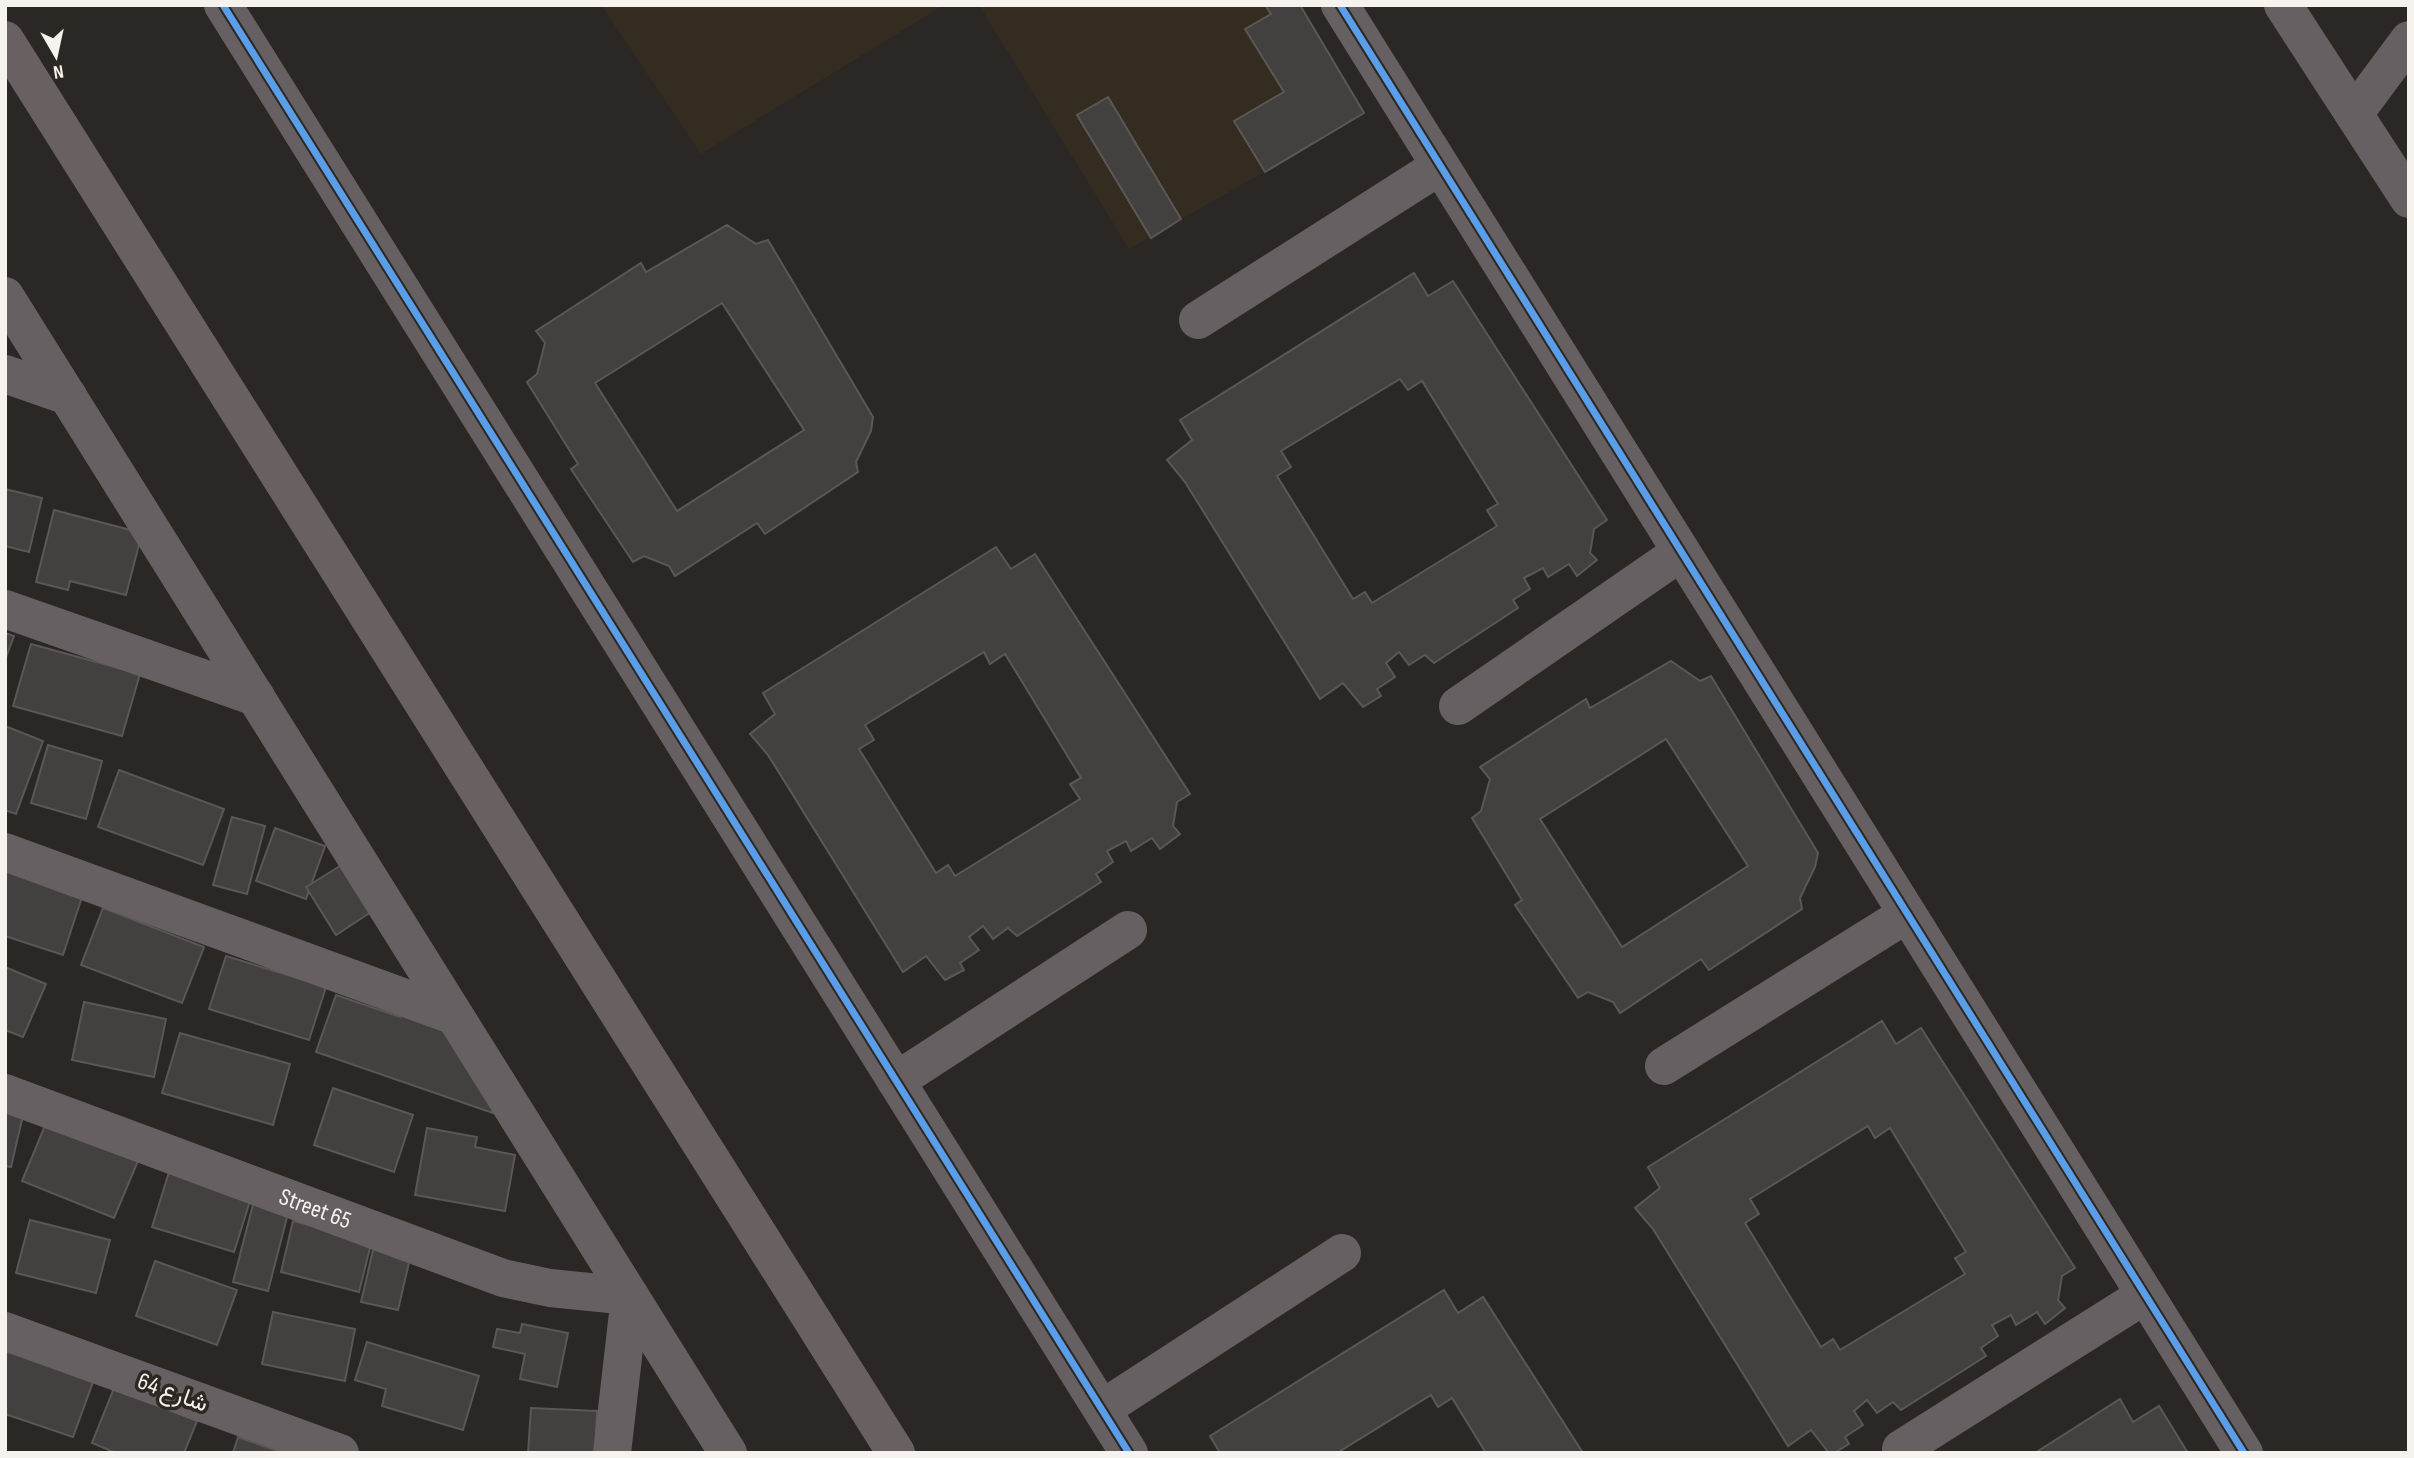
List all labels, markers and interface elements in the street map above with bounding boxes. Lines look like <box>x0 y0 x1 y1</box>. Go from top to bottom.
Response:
north arrow <box>21 21 91 91</box>
text: N <box>52 59 65 83</box>
street label: Street 65 <box>275 1182 355 1235</box>
street label: شارع 64 <box>133 1366 212 1420</box>

